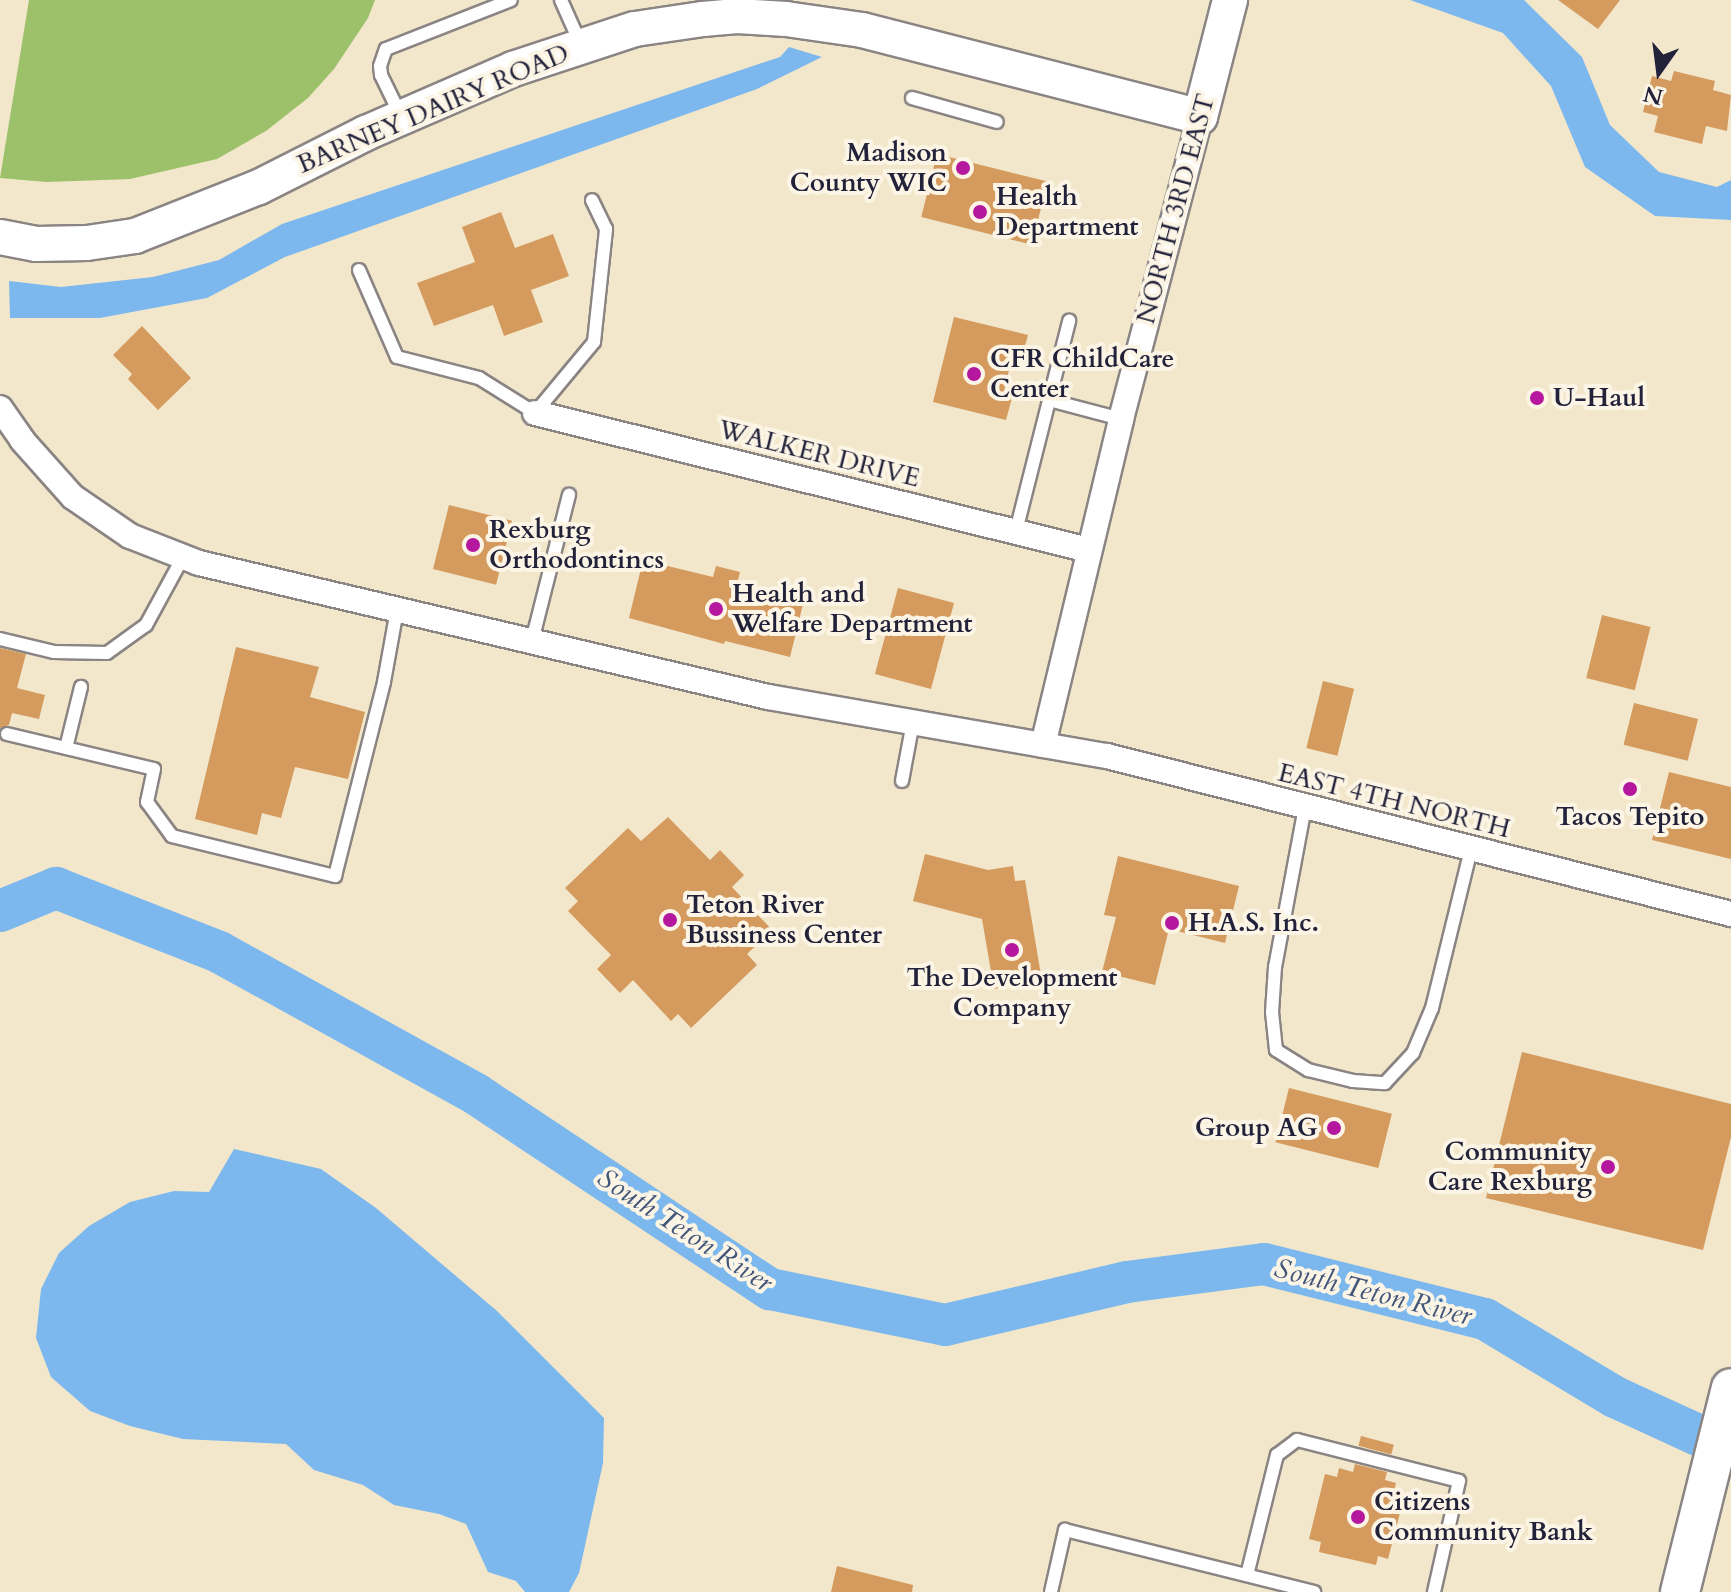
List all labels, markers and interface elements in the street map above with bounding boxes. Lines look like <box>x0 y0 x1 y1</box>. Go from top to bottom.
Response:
north arrow <box>1619 32 1699 112</box>
street label: BARNEY DAIRY ROAD <box>293 38 573 180</box>
text: N <box>1640 78 1666 112</box>
street label: NORTH 3RD EAST <box>1130 91 1222 327</box>
place label: Madison County WIC <box>790 137 947 198</box>
marker: Madison County WIC <box>954 159 972 177</box>
place label: Health Department <box>996 181 1138 242</box>
marker: Health Department <box>971 203 989 221</box>
place label: CFR ChildCare Center <box>990 343 1174 404</box>
marker: CFR ChildCare Center <box>965 365 983 383</box>
place label: U-Haul <box>1553 382 1645 414</box>
marker: U-Haul <box>1528 389 1546 407</box>
street label: WALKER DRIVE <box>715 414 923 494</box>
place label: Rexburg Orthodontincs <box>489 514 664 576</box>
marker: Rexburg Orthodontincs <box>464 536 482 554</box>
place label: Health and Welfare Department <box>732 578 972 640</box>
marker: Health and Welfare Department <box>707 600 725 618</box>
street label: EAST 4TH NORTH <box>1275 757 1513 845</box>
marker: Tacos Tepito <box>1621 780 1639 798</box>
place label: Tacos Tepito <box>1556 801 1704 833</box>
place label: Teton River Bussiness Center <box>686 889 882 950</box>
place label: H.A.S. Inc. <box>1188 907 1319 939</box>
marker: Teton River Bussiness Center <box>661 911 679 929</box>
marker: H.A.S. Inc. <box>1163 914 1181 932</box>
marker: The Development Company <box>1003 941 1021 959</box>
place label: The Development Company <box>906 962 1118 1024</box>
place label: Group AG <box>1195 1112 1318 1144</box>
marker: Group AG <box>1325 1119 1343 1137</box>
place label: Community Care Rexburg <box>1428 1136 1592 1198</box>
marker: Community Care Rexburg <box>1599 1158 1617 1176</box>
water label: South Teton River <box>591 1161 779 1299</box>
water label: South Teton River <box>1271 1251 1475 1333</box>
place label: Citizens Community Bank <box>1374 1486 1593 1548</box>
marker: Citizens Community Bank <box>1349 1508 1367 1526</box>

